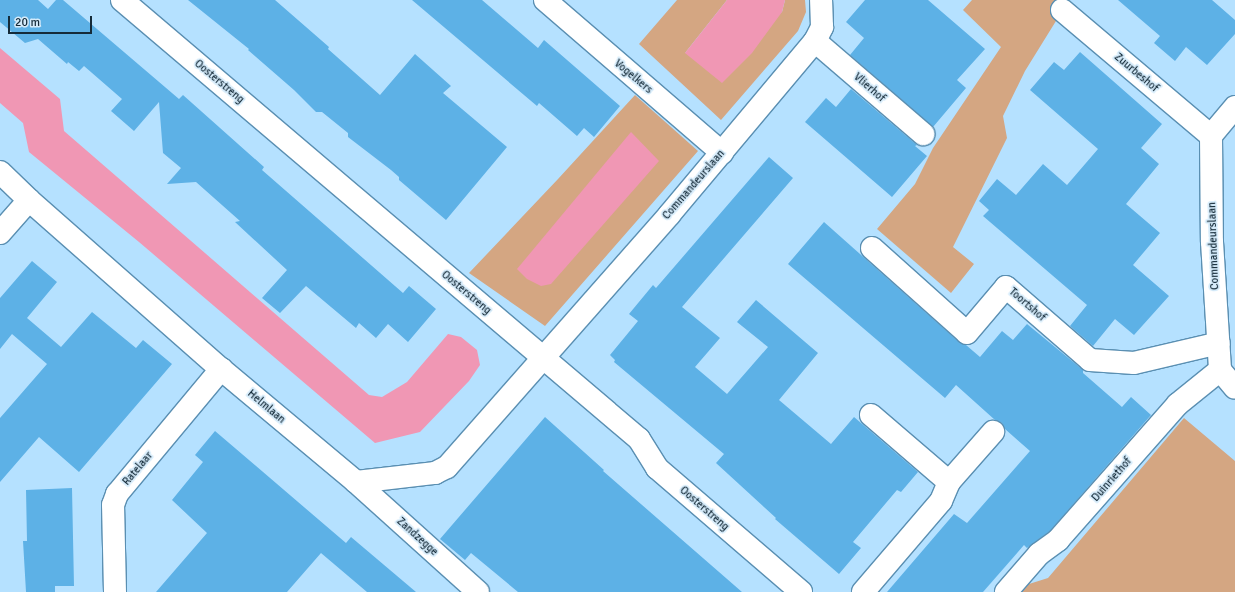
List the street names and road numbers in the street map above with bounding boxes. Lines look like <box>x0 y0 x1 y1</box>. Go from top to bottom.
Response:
street label: Zuurbeshof <box>1111 51 1161 95</box>
street label: Oosterstreng <box>191 57 247 107</box>
street label: Vogelkers <box>611 57 655 97</box>
street label: Vlierhof <box>851 71 887 105</box>
street label: Commandeurslaan <box>660 147 728 223</box>
street label: Commandeurslaan <box>1206 202 1222 290</box>
street label: Oosterstreng <box>438 268 494 318</box>
street label: Toortshof <box>1006 286 1048 324</box>
street label: Helmlaan <box>244 387 288 427</box>
street label: Ratelaar <box>120 450 156 488</box>
street label: Duinriethof <box>1089 455 1135 505</box>
street label: Oosterstreng <box>677 484 731 534</box>
street label: Zandzegge <box>394 515 440 559</box>

